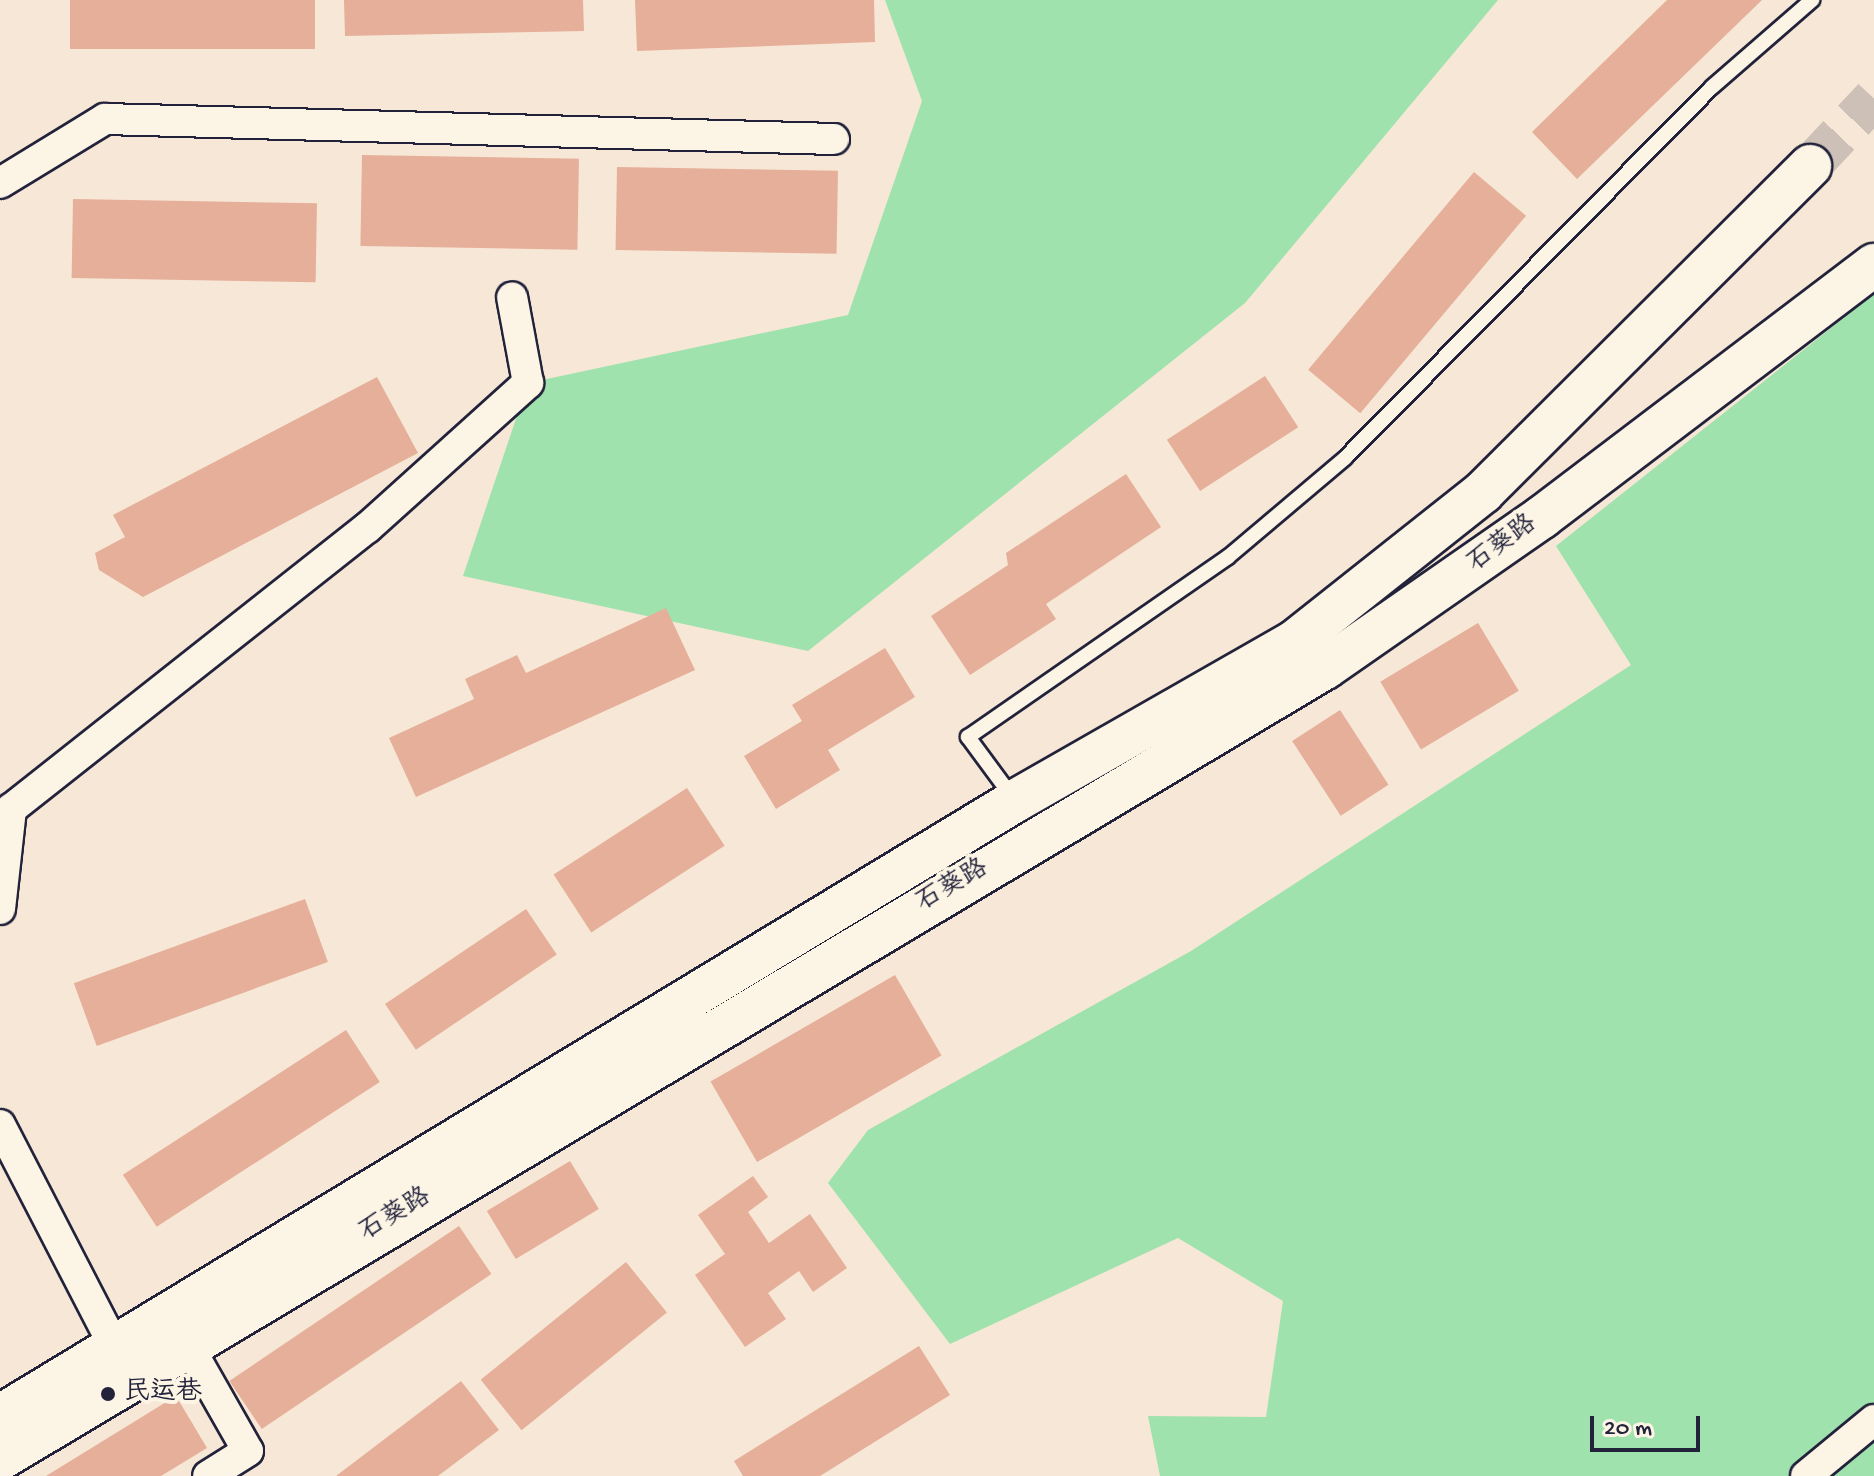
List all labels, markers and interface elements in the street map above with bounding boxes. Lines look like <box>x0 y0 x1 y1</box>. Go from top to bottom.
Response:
street label: 石葵路 <box>1462 509 1544 581</box>
street label: 石葵路 <box>911 854 995 920</box>
street label: 石葵路 <box>355 1183 437 1249</box>
place label: 民运巷 <box>124 1378 202 1410</box>
marker: 民运巷 <box>99 1385 117 1403</box>
scale bar <box>1594 1400 1704 1450</box>
text: 20 m <box>1604 1415 1652 1444</box>

